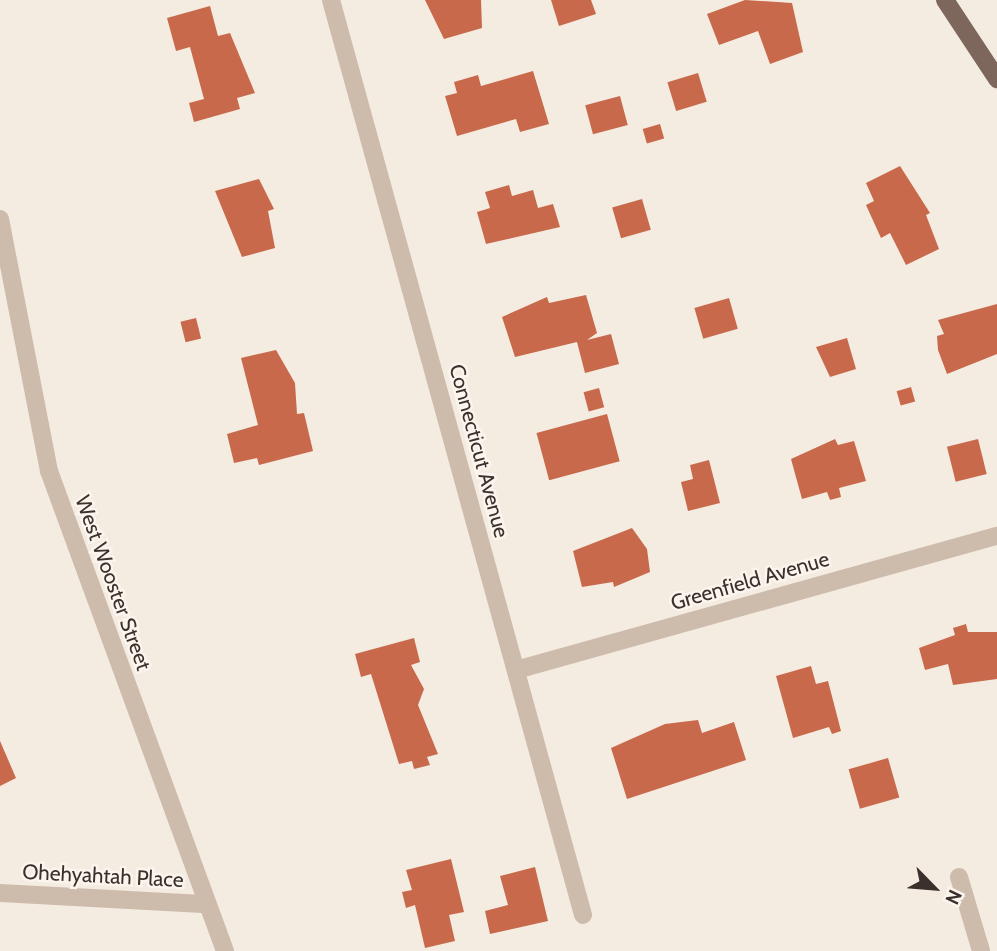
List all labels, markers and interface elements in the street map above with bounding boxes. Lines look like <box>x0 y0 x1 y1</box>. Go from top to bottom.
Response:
street label: Connecticut Avenue <box>444 362 514 540</box>
street label: West Wooster Street <box>70 492 156 674</box>
street label: Greenfield Avenue <box>668 546 832 616</box>
north arrow <box>899 853 969 923</box>
street label: Ohehyahtah Place <box>22 859 184 893</box>
text: N <box>940 886 967 908</box>

